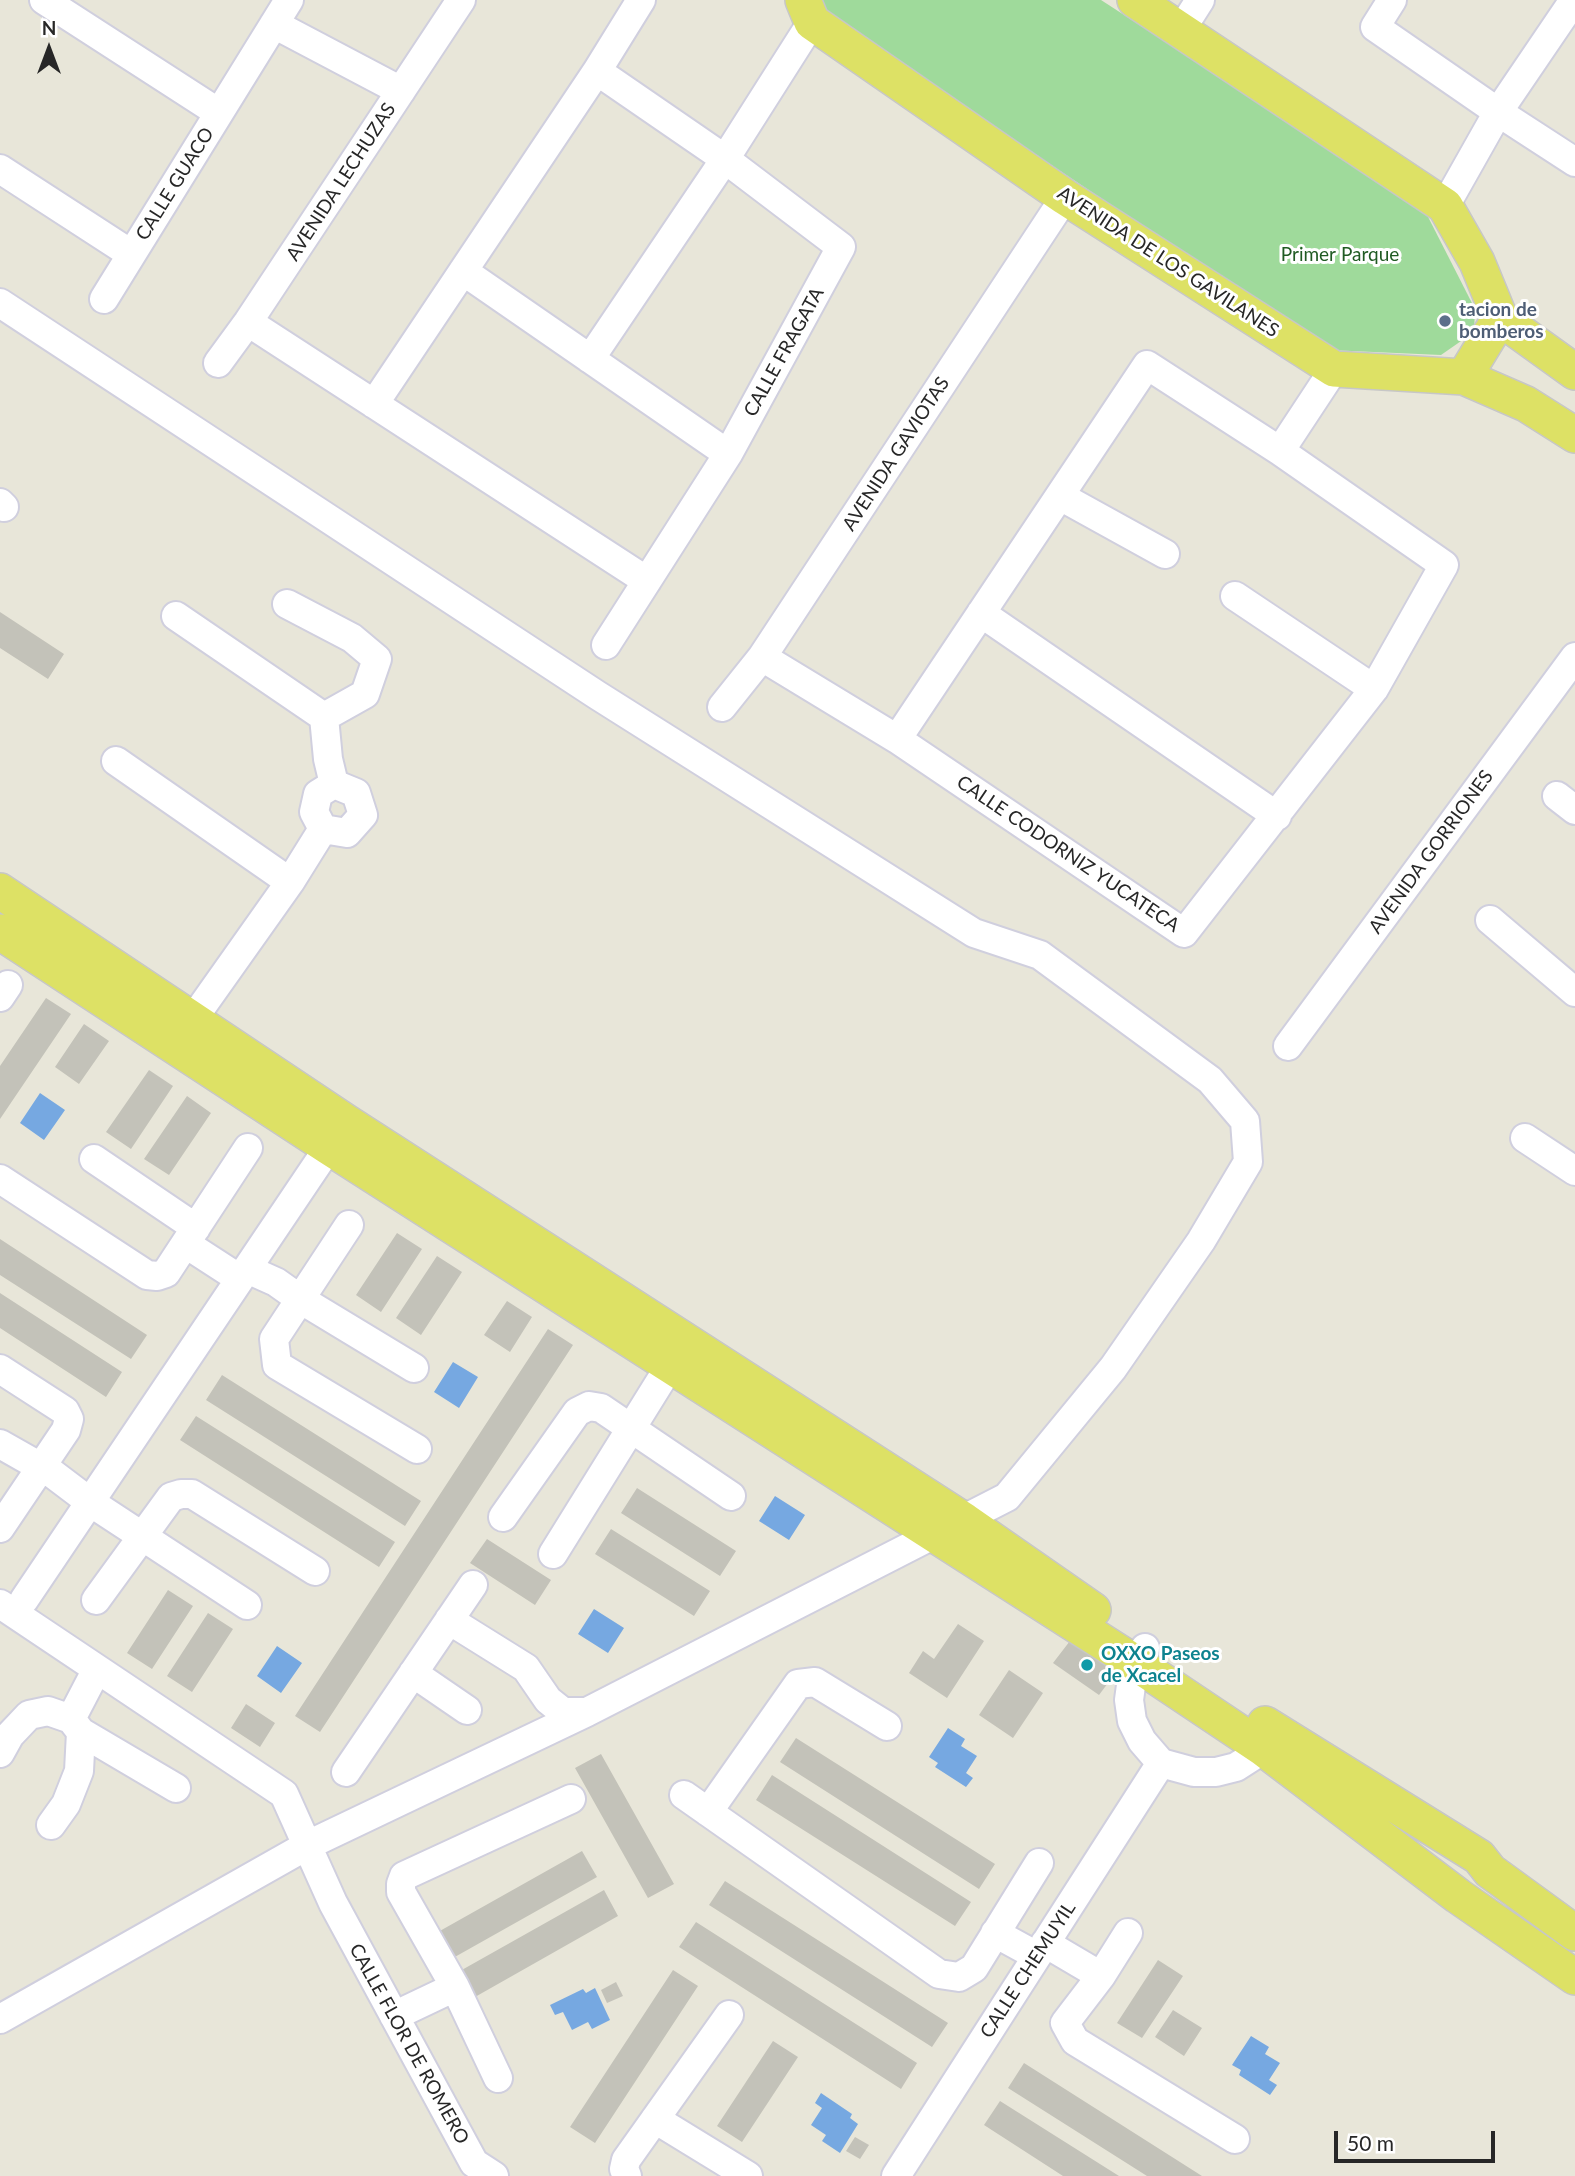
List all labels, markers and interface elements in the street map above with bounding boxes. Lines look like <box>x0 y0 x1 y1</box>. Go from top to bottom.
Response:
north arrow <box>14 14 84 84</box>
text: N <box>42 16 56 39</box>
street label: AVENIDA LECHUZAS <box>281 99 401 265</box>
street label: CALLE GUACO <box>131 123 219 245</box>
street label: AVENIDA DE LOS GAVILANES <box>1053 182 1283 342</box>
park label: Primer Parque <box>1281 244 1399 266</box>
street label: CALLE FRAGATA <box>739 283 829 421</box>
place label: tacion de bomberos <box>1459 299 1544 343</box>
marker: tacion de bomberos <box>1437 313 1453 329</box>
street label: AVENIDA GAVIOTAS <box>838 373 954 535</box>
street label: AVENIDA GORRIONES <box>1364 766 1498 938</box>
street label: CALLE CODORNIZ YUCATECA <box>952 771 1184 937</box>
place label: OXXO Paseos de Xcacel <box>1101 1643 1220 1687</box>
marker: OXXO Paseos de Xcacel <box>1079 1657 1095 1673</box>
street label: CALLE CHEMUYIL <box>976 1898 1080 2042</box>
street label: CALLE FLOR DE ROMERO <box>344 1940 474 2148</box>
scale bar <box>1337 2116 1498 2160</box>
text: 50 m <box>1347 2130 1394 2155</box>

